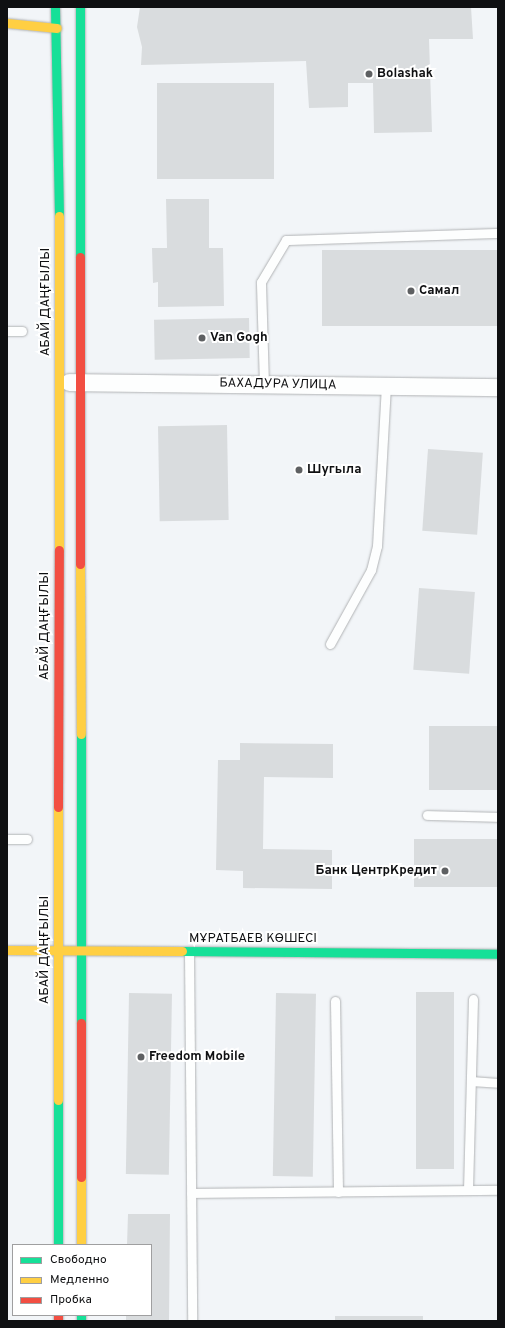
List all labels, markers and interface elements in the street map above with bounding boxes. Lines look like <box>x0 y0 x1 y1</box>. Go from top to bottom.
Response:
place label: Bolashak <box>377 66 433 82</box>
marker: Bolashak <box>364 69 374 79</box>
street label: АБАЙ ДАҢҒЫЛЫ <box>38 248 54 356</box>
place label: Самал <box>419 283 459 299</box>
marker: Самал <box>406 286 416 296</box>
place label: Van Gogh <box>210 330 268 346</box>
marker: Van Gogh <box>197 333 207 343</box>
street label: БАХАДУРА УЛИЦА <box>219 376 337 394</box>
place label: Шугыла <box>307 462 361 478</box>
marker: Шугыла <box>294 465 304 475</box>
street label: АБАЙ ДАҢҒЫЛЫ <box>37 572 53 680</box>
place label: Банк ЦентрКредит <box>316 863 437 879</box>
marker: Банк ЦентрКредит <box>440 866 450 876</box>
street label: АБАЙ ДАҢҒЫЛЫ <box>37 896 53 1004</box>
street label: МҰРАТБАЕВ КӨШЕСІ <box>189 931 317 947</box>
place label: Freedom Mobile <box>149 1049 245 1065</box>
marker: Freedom Mobile <box>136 1052 146 1062</box>
legend <box>12 1244 152 1316</box>
text: Свободно <box>50 1252 107 1268</box>
text: Медленно <box>50 1272 109 1288</box>
text: Пробка <box>50 1292 92 1308</box>

